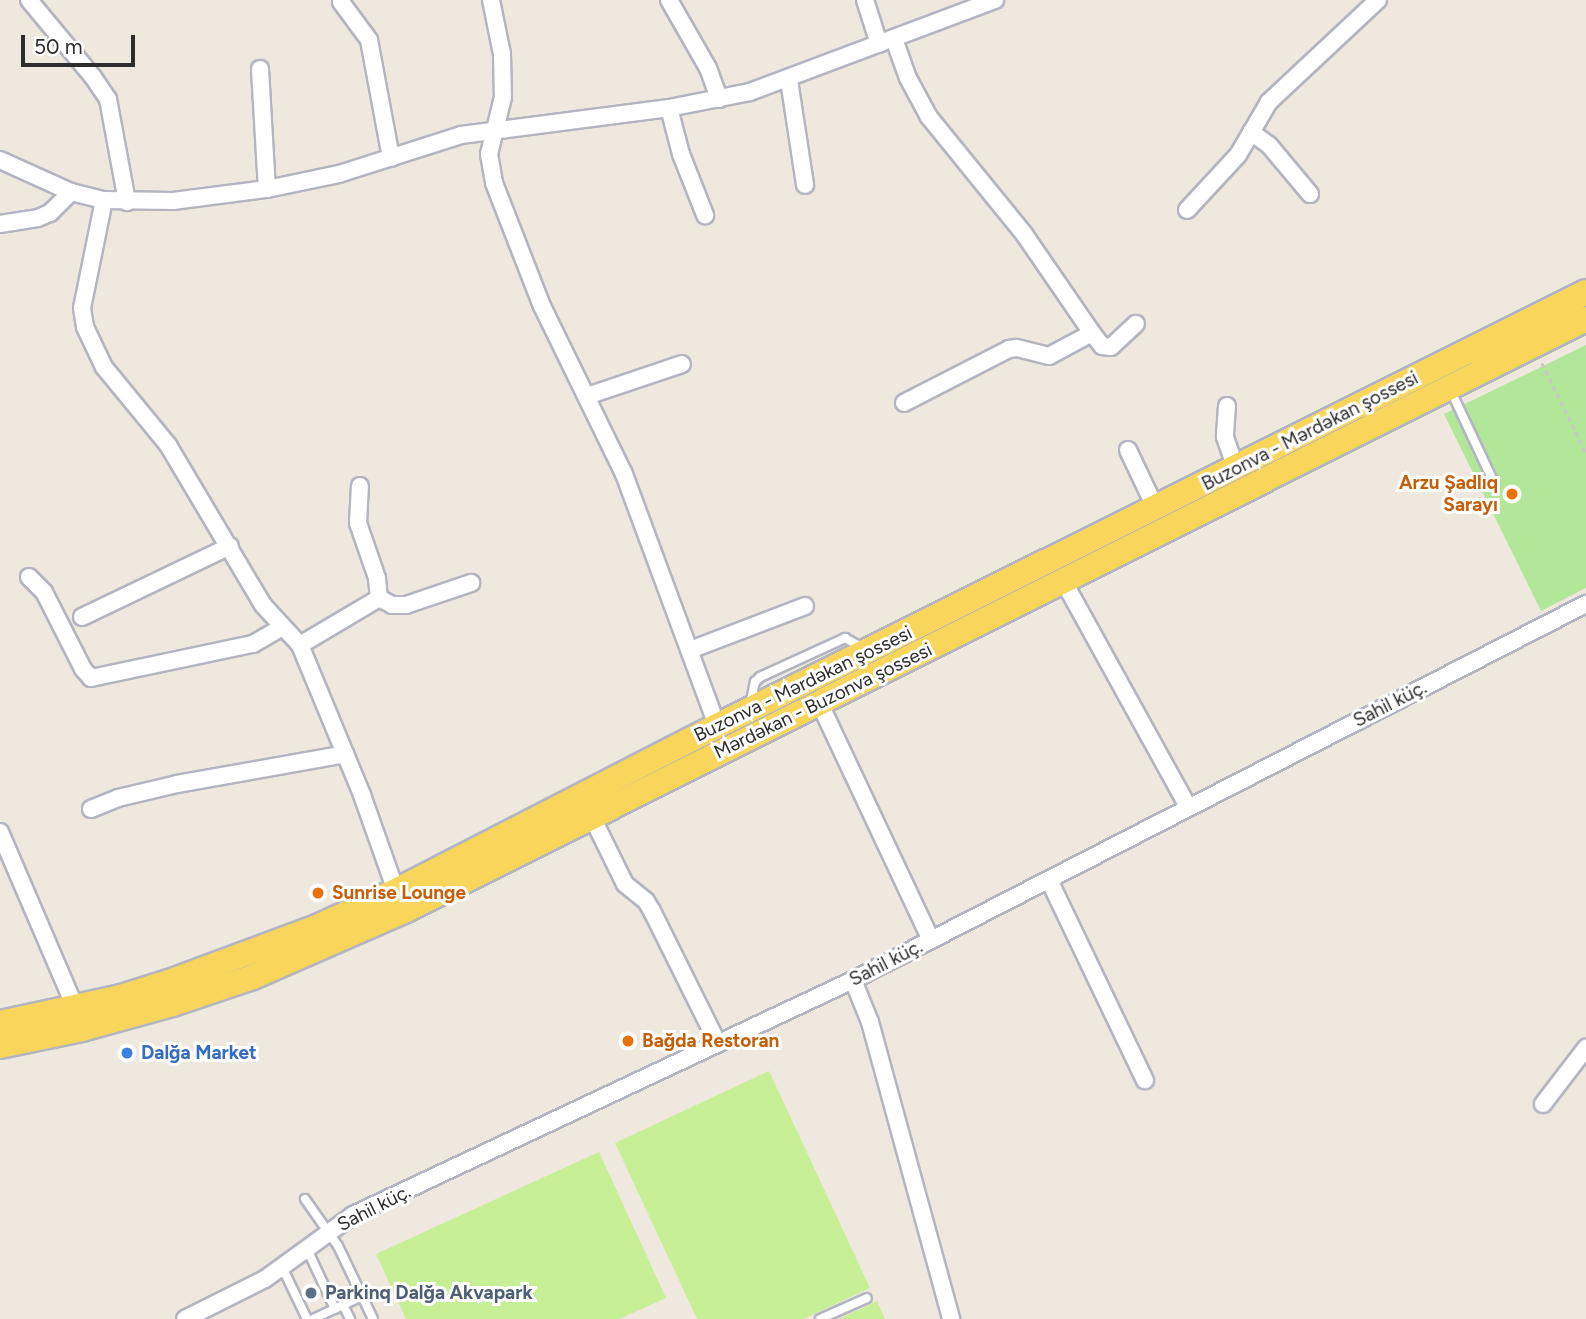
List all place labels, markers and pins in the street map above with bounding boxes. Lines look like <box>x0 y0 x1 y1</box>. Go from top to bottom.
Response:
place label: Arzu Şadlıq Sarayı <box>1399 472 1498 516</box>
marker: Arzu Şadlıq Sarayı <box>1504 486 1520 502</box>
place label: Sunrise Lounge <box>332 882 466 904</box>
marker: Sunrise Lounge <box>310 885 326 901</box>
place label: Bağda Restoran <box>642 1030 779 1052</box>
marker: Bağda Restoran <box>620 1033 636 1049</box>
place label: Dalğa Market <box>141 1042 257 1064</box>
marker: Dalğa Market <box>119 1045 135 1061</box>
place label: Parkinq Dalğa Akvapark <box>325 1282 533 1304</box>
marker: Parkinq Dalğa Akvapark <box>303 1285 319 1301</box>

